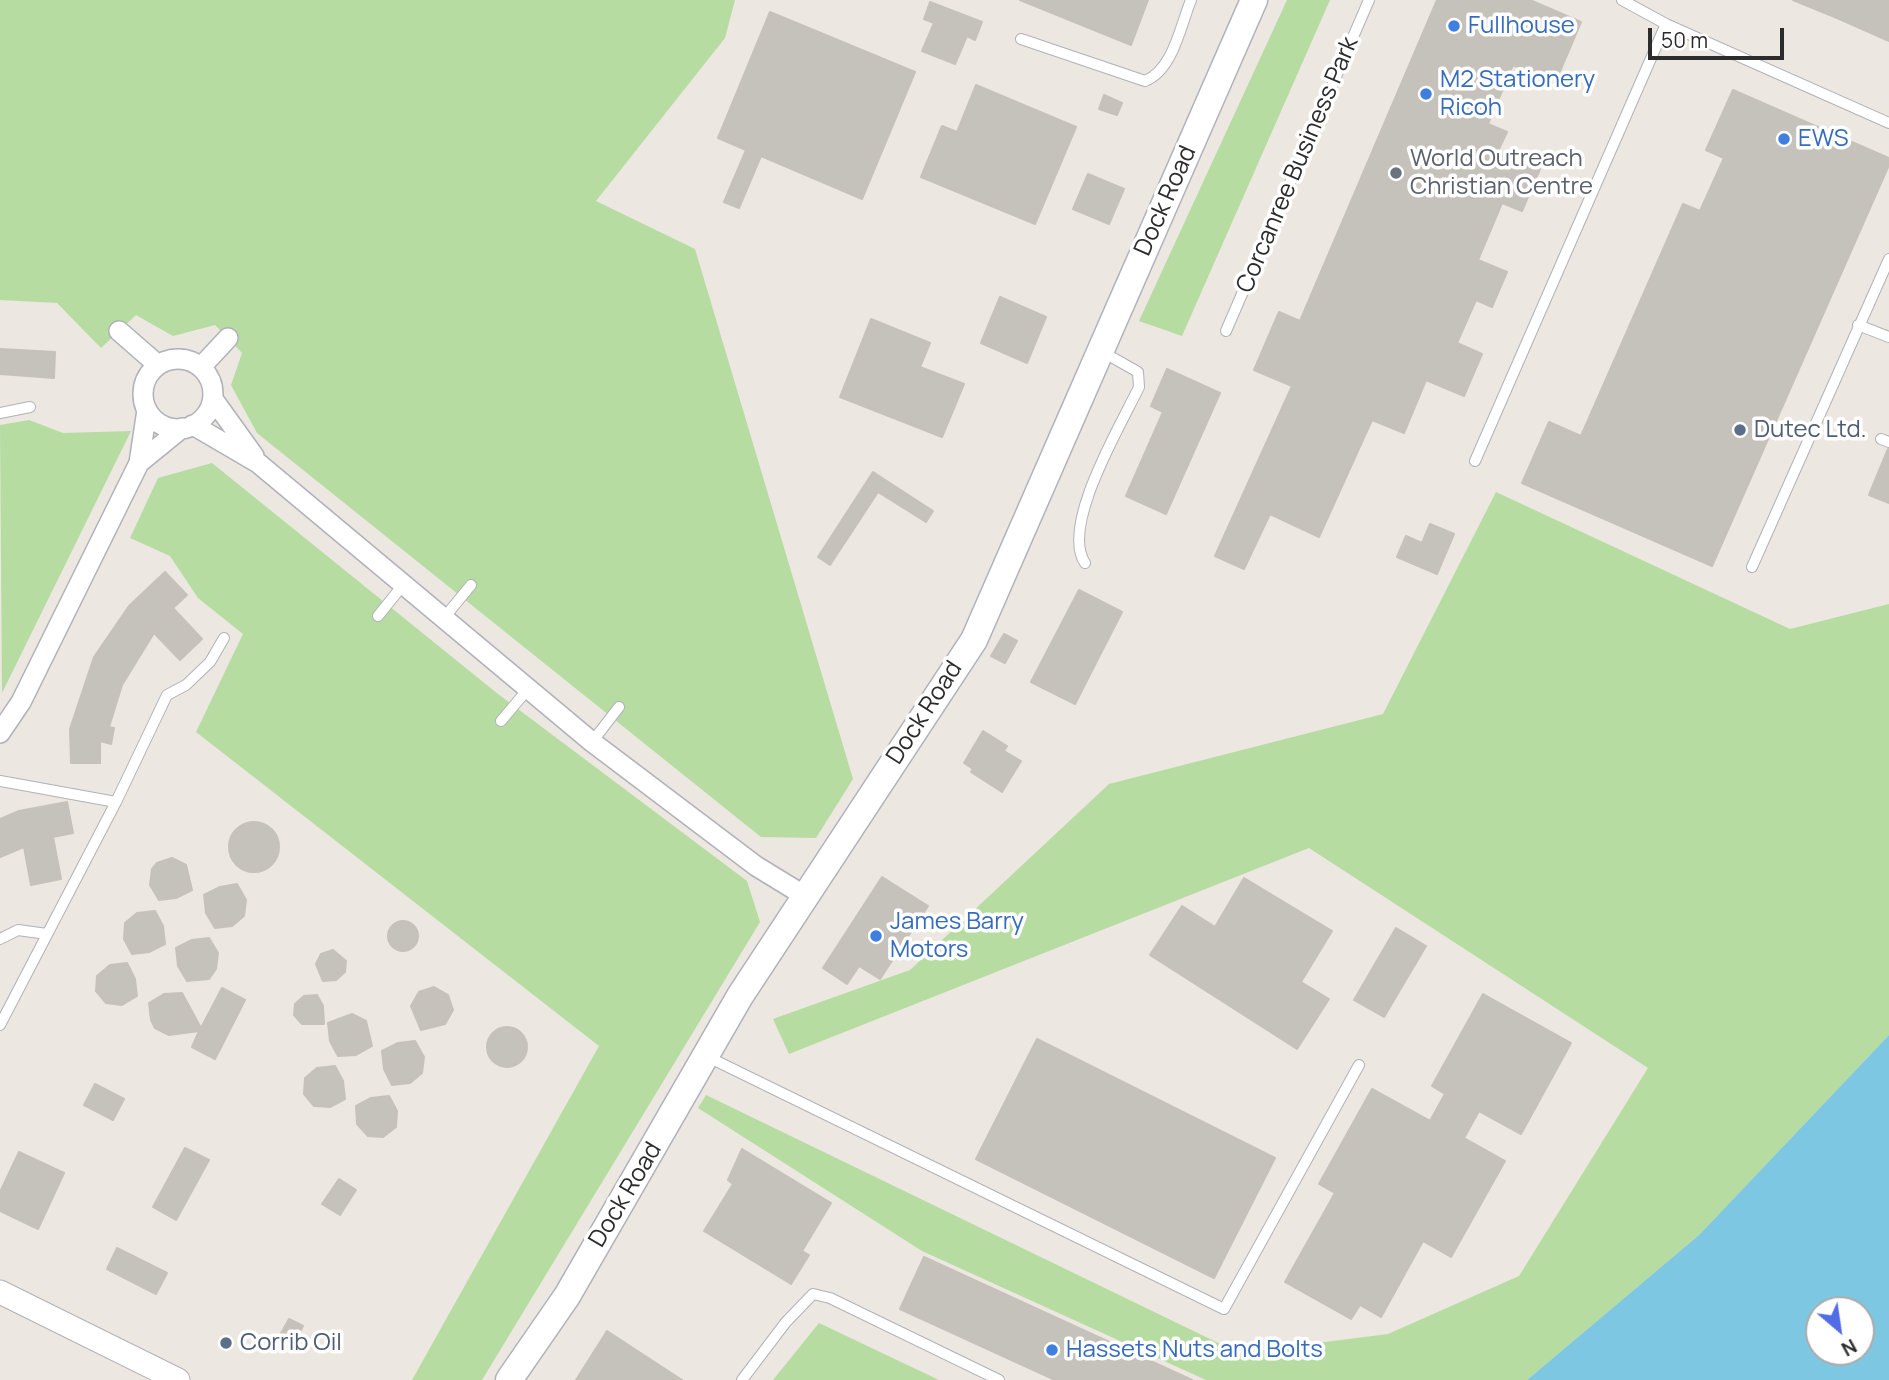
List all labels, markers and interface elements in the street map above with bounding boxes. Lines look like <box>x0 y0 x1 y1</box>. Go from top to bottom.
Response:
place label: Fullhouse <box>1468 12 1575 40</box>
scale bar <box>1651 14 1787 58</box>
marker: Fullhouse <box>1446 18 1462 34</box>
text: 50 m <box>1661 26 1708 54</box>
street label: Corcanree Business Park <box>1231 33 1365 297</box>
place label: M2 Stationery Ricoh <box>1440 66 1595 122</box>
marker: M2 Stationery Ricoh <box>1418 86 1434 102</box>
place label: EWS <box>1798 125 1848 153</box>
marker: EWS <box>1776 131 1792 147</box>
street label: Dock Road <box>1129 142 1203 260</box>
place label: World Outreach Christian Centre <box>1410 145 1593 201</box>
marker: World Outreach Christian Centre <box>1388 165 1404 181</box>
place label: Dutec Ltd. <box>1754 416 1867 444</box>
marker: Dutec Ltd. <box>1732 422 1748 438</box>
street label: Dock Road <box>881 656 969 770</box>
place label: James Barry Motors <box>890 908 1024 964</box>
marker: James Barry Motors <box>868 928 884 944</box>
street label: Dock Road <box>583 1137 669 1253</box>
north arrow <box>1805 1296 1875 1366</box>
place label: Corrib Oil <box>240 1329 342 1357</box>
text: N <box>1837 1333 1861 1362</box>
marker: Corrib Oil <box>218 1335 234 1351</box>
place label: Hassets Nuts and Bolts <box>1066 1336 1323 1364</box>
marker: Hassets Nuts and Bolts <box>1044 1342 1060 1358</box>

